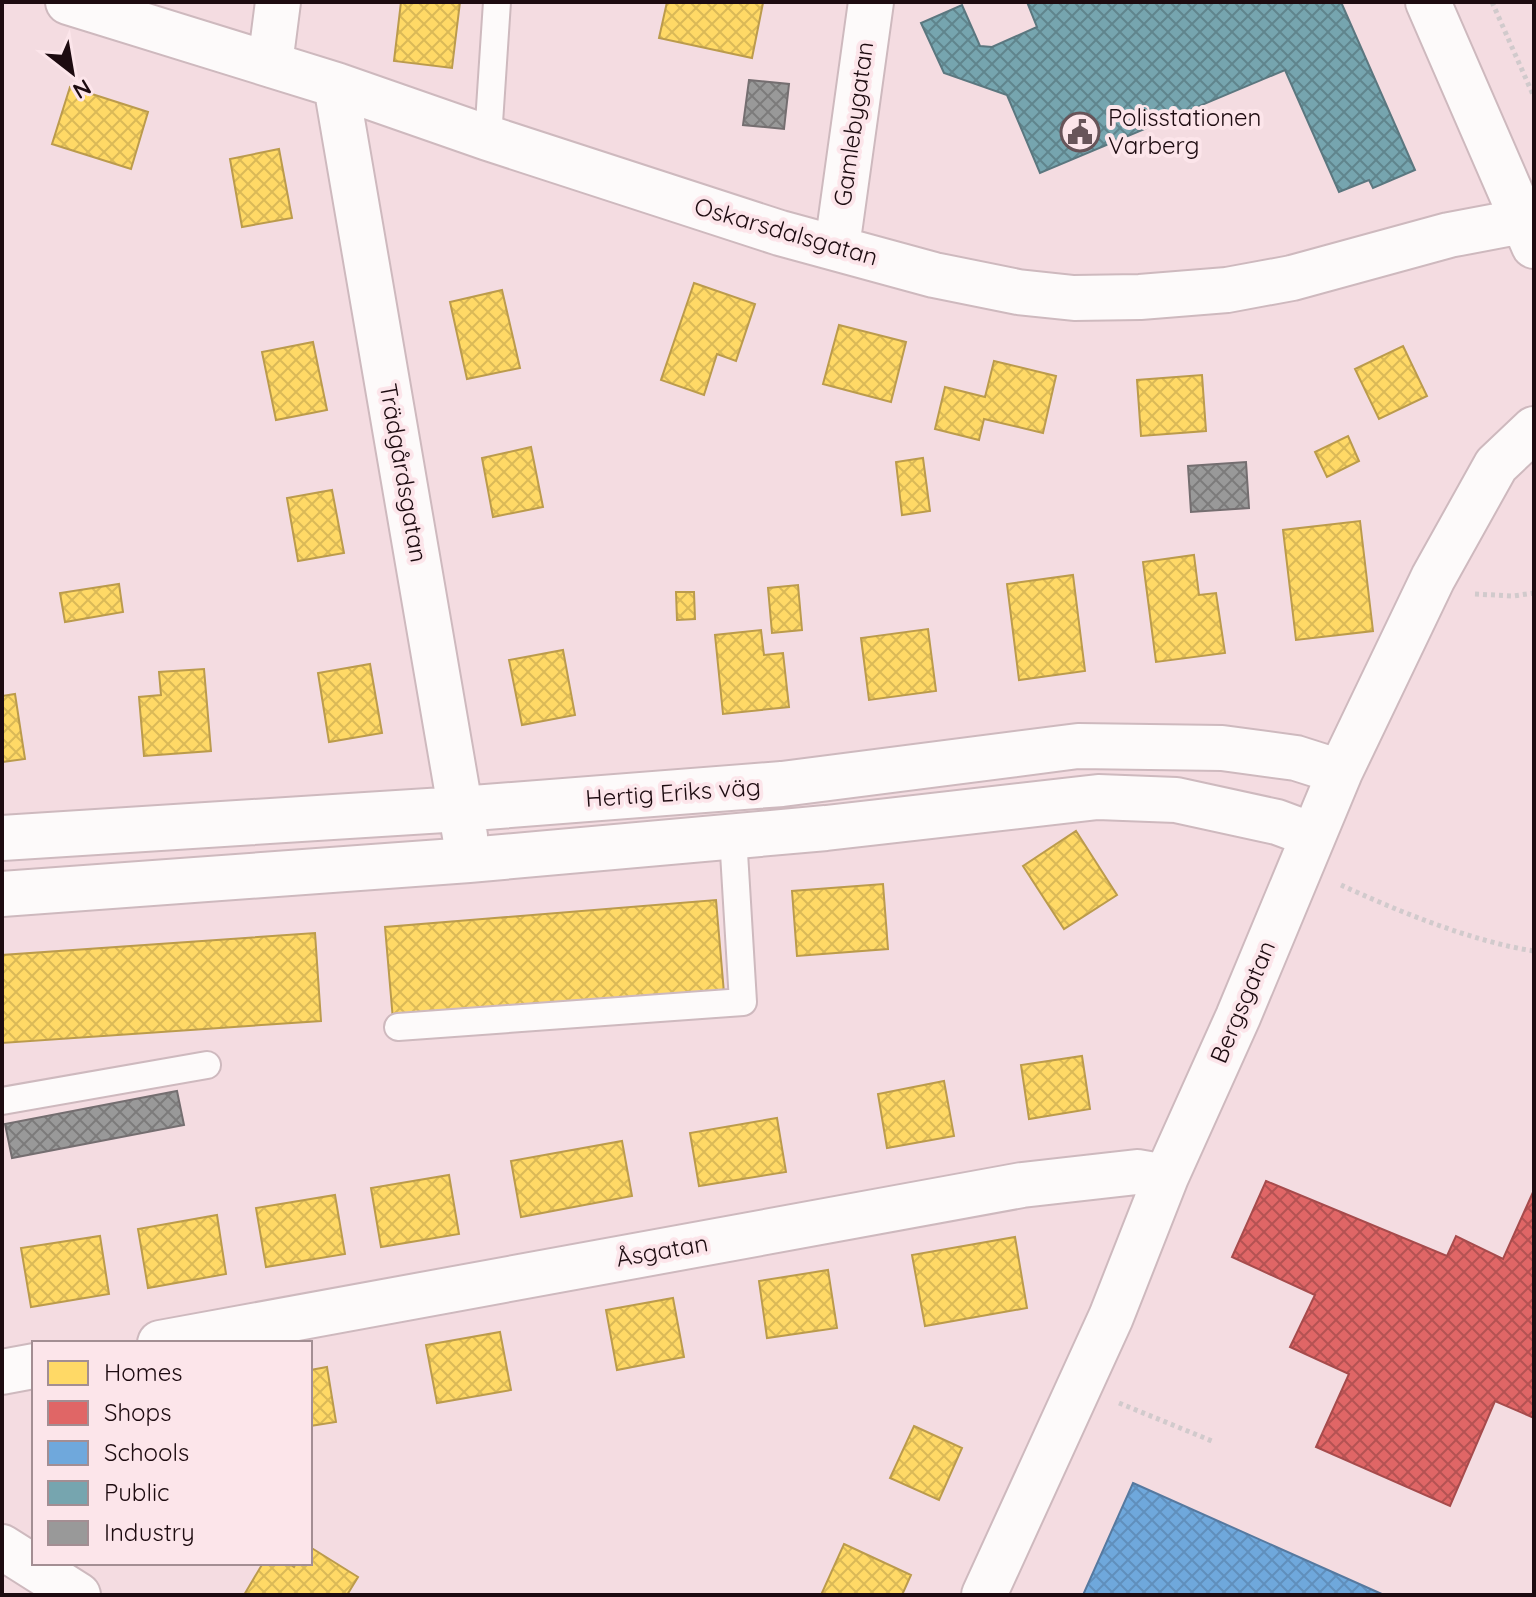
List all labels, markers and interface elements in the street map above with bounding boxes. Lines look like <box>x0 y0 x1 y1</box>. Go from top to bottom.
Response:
north arrow <box>32 32 112 112</box>
street label: Gamlebygatan <box>827 40 879 208</box>
text: N <box>68 73 96 105</box>
place label: Polisstationen Varberg <box>1108 102 1261 160</box>
public building icon: Polisstationen Varberg <box>1059 111 1101 153</box>
street label: Oskarsdalsgatan <box>691 191 881 272</box>
street label: Trädgårdsgatan <box>374 381 434 565</box>
street label: Hertig Eriks väg <box>584 771 762 813</box>
street label: Bergsgatan <box>1203 936 1281 1067</box>
street label: Åsgatan <box>614 1227 710 1273</box>
legend <box>32 1341 312 1565</box>
text: Homes <box>104 1357 182 1387</box>
text: Shops <box>104 1397 171 1427</box>
text: Schools <box>104 1437 189 1467</box>
text: Public <box>104 1477 169 1507</box>
text: Industry <box>104 1517 195 1547</box>

